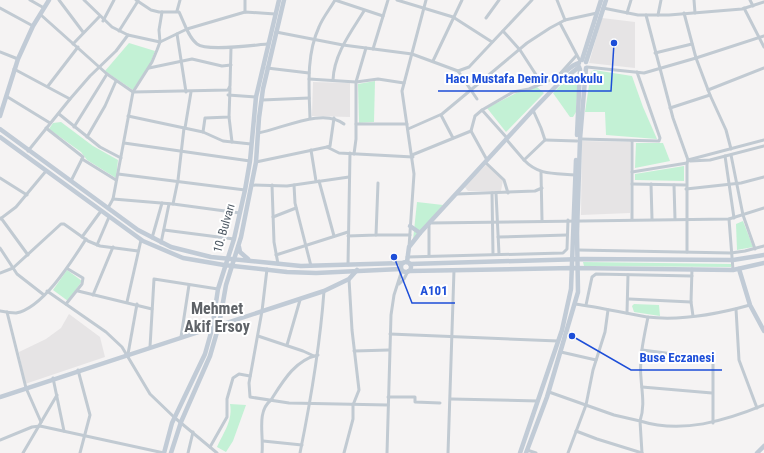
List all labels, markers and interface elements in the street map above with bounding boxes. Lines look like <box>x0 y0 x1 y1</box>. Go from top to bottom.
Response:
callout: Hacı Mustafa Demir Ortaokulu <box>438 66 611 91</box>
text: Hacı Mustafa Demir Ortaokulu <box>445 71 603 86</box>
street label: 10. Bulvarı <box>210 202 238 254</box>
callout: A101 <box>412 278 455 303</box>
text: A101 <box>420 283 448 298</box>
district label: Mehmet Akif Ersoy <box>184 299 250 336</box>
callout: Buse Eczanesi <box>631 345 722 370</box>
text: Buse Eczanesi <box>640 350 714 365</box>

